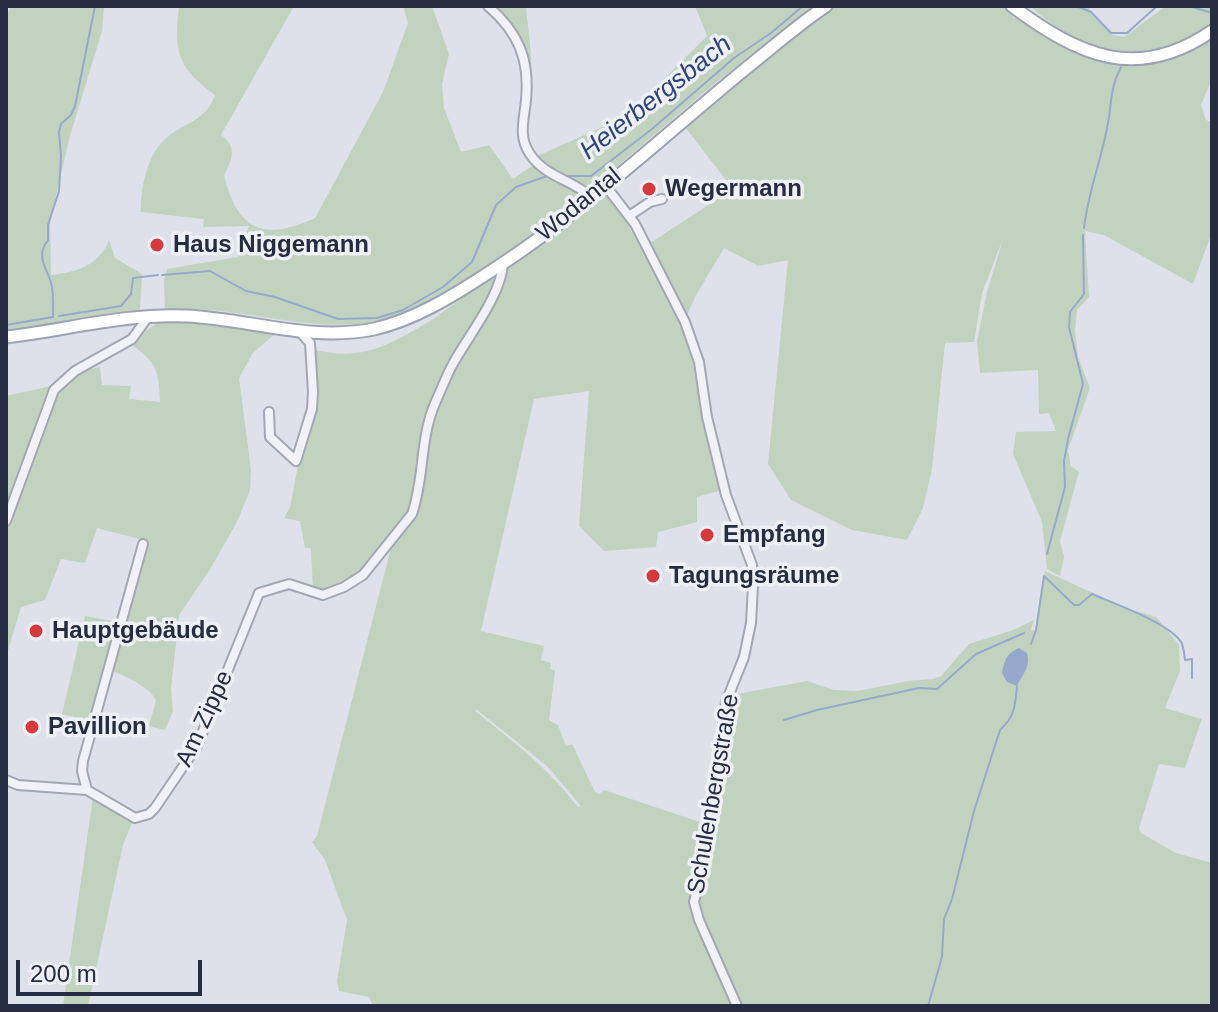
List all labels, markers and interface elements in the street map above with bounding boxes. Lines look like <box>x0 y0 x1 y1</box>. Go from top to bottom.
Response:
water label: Heierbergsbach <box>574 29 738 167</box>
street label: Wodantal <box>531 162 627 248</box>
place label: Wegermann <box>665 175 802 203</box>
marker: Wegermann <box>640 180 658 198</box>
place label: Haus Niggemann <box>173 231 369 259</box>
marker: Haus Niggemann <box>148 236 166 254</box>
place label: Empfang <box>723 521 826 549</box>
marker: Empfang <box>698 526 716 544</box>
place label: Tagungsräume <box>669 562 839 590</box>
marker: Tagungsräume <box>644 567 662 585</box>
place label: Hauptgebäude <box>52 617 219 645</box>
marker: Hauptgebäude <box>27 622 45 640</box>
street label: Am Zippe <box>170 666 240 772</box>
street label: Schulenbergstraße <box>682 692 746 896</box>
place label: Pavillion <box>48 713 147 741</box>
marker: Pavillion <box>23 718 41 736</box>
scale bar <box>20 944 206 994</box>
text: 200 m <box>30 960 97 987</box>

